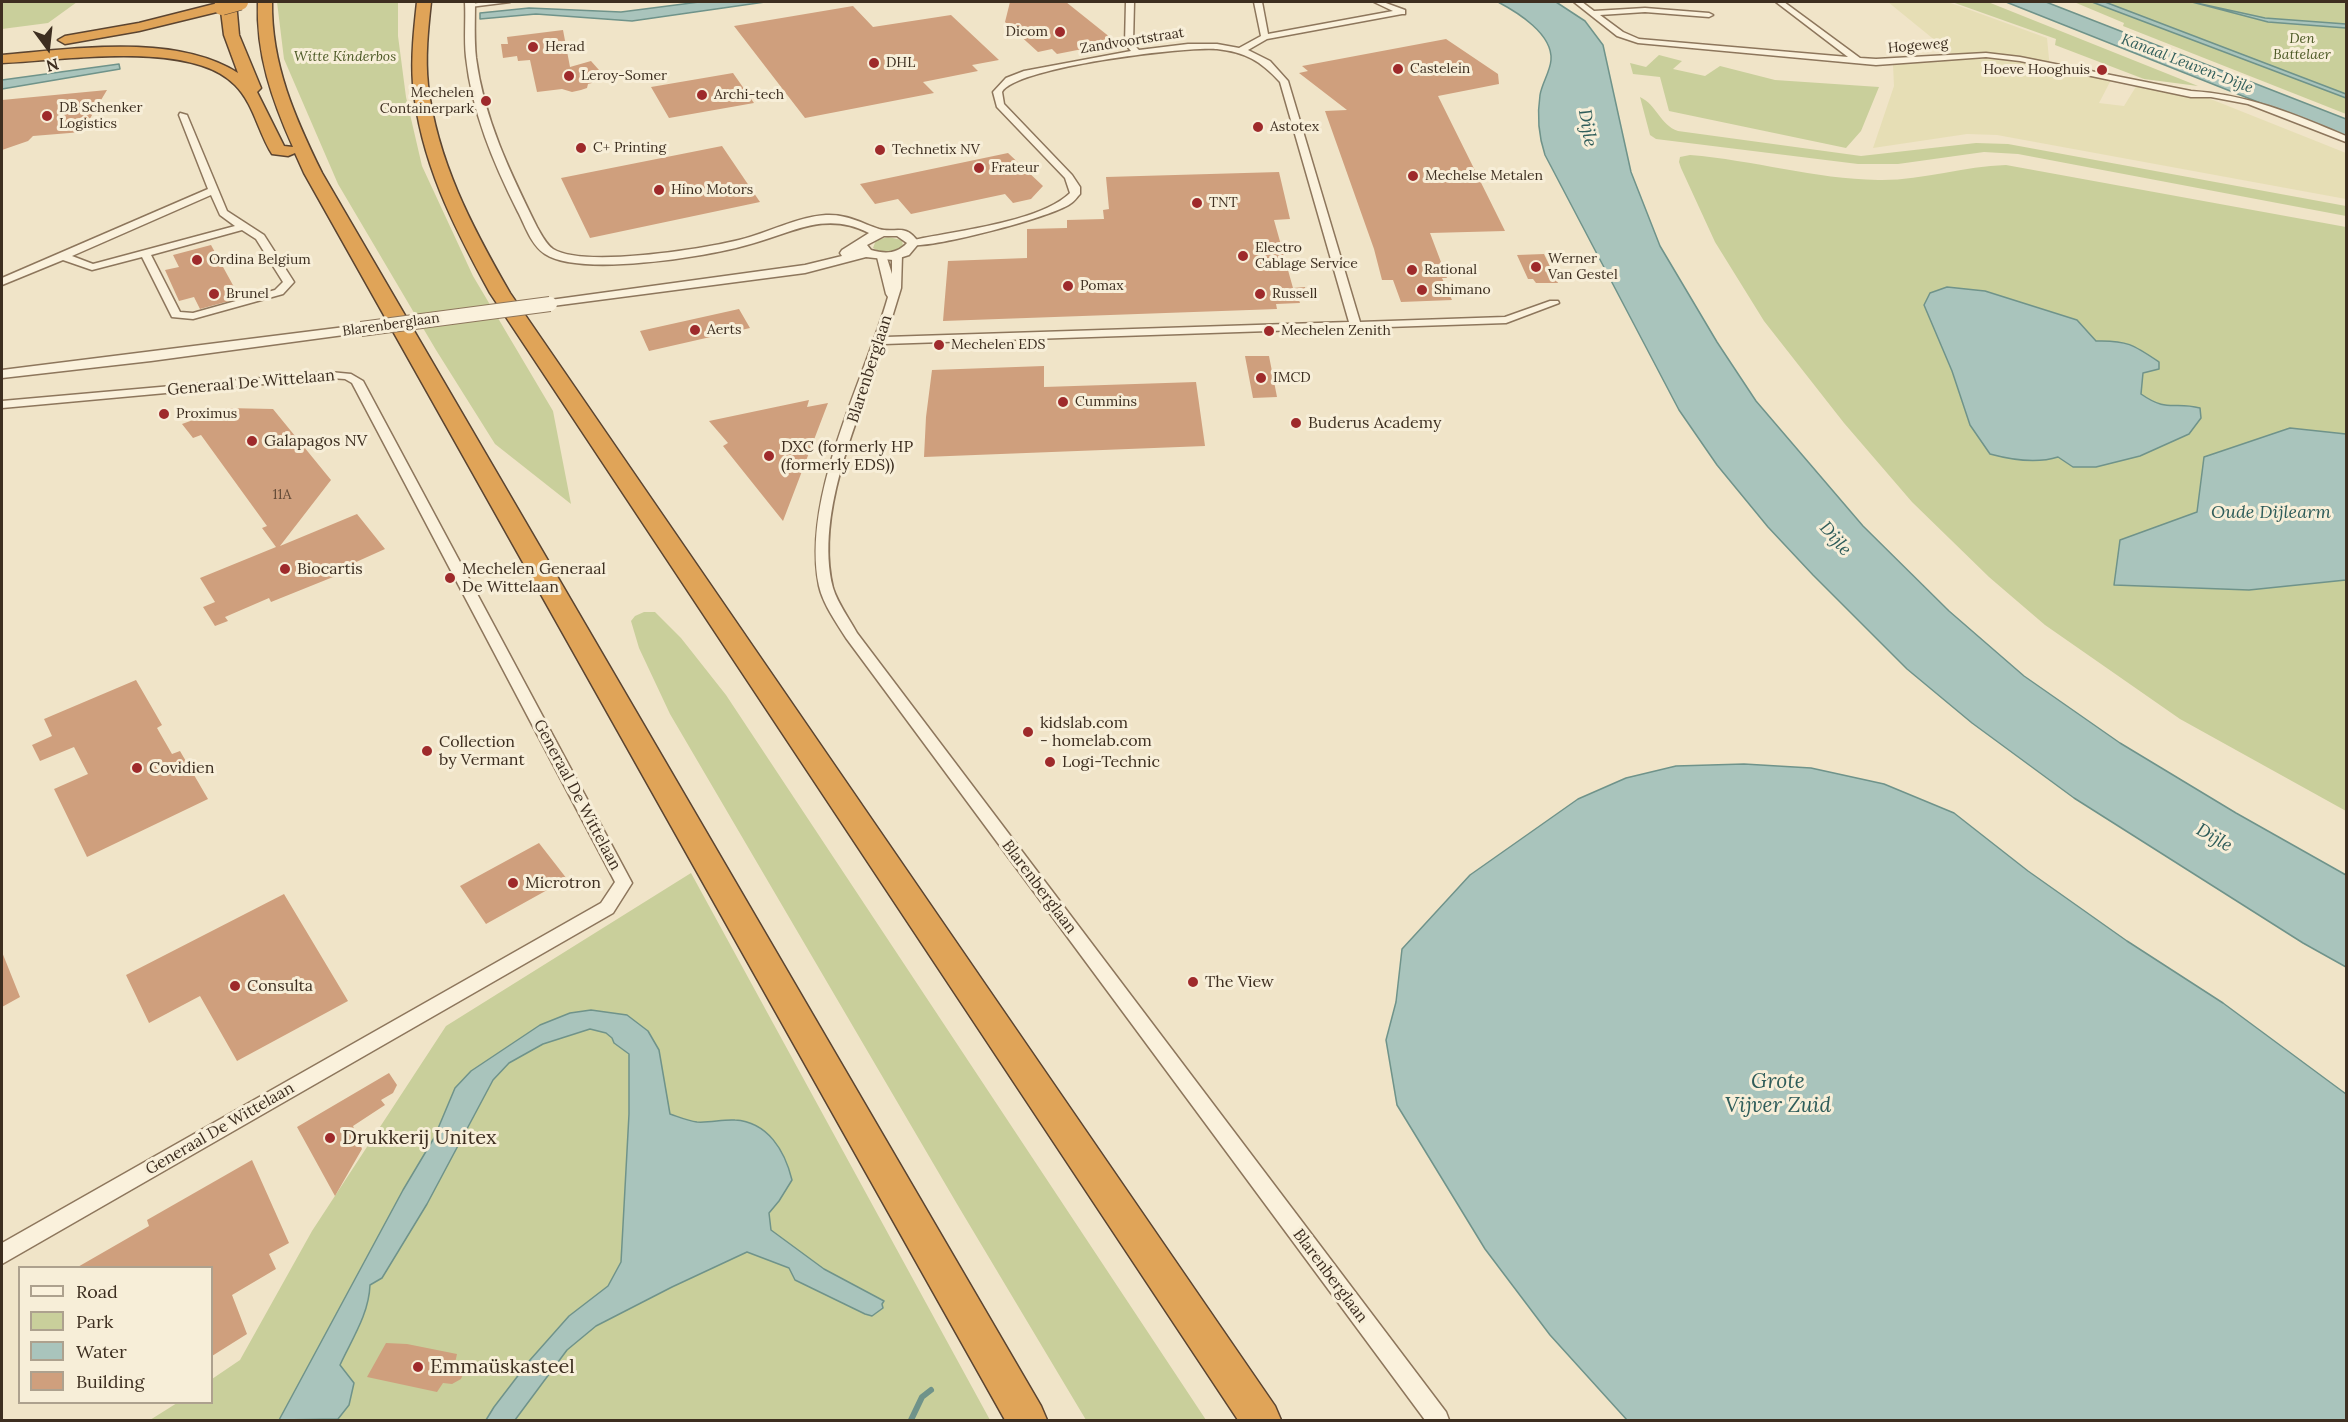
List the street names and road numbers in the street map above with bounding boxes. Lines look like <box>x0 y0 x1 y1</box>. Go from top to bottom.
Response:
street label: Zandvoortstraat <box>1079 24 1185 58</box>
street label: Hogeweg <box>1887 35 1949 57</box>
street label: Blarenberglaan <box>341 310 441 340</box>
street label: Blarenberglaan <box>844 313 896 425</box>
street label: Generaal De Wittelaan <box>166 366 336 400</box>
street label: Generaal De Wittelaan <box>529 716 625 874</box>
street label: Blarenberglaan <box>998 836 1080 938</box>
street label: Generaal De Wittelaan <box>142 1079 298 1179</box>
street label: Blarenberglaan <box>1289 1225 1371 1327</box>

